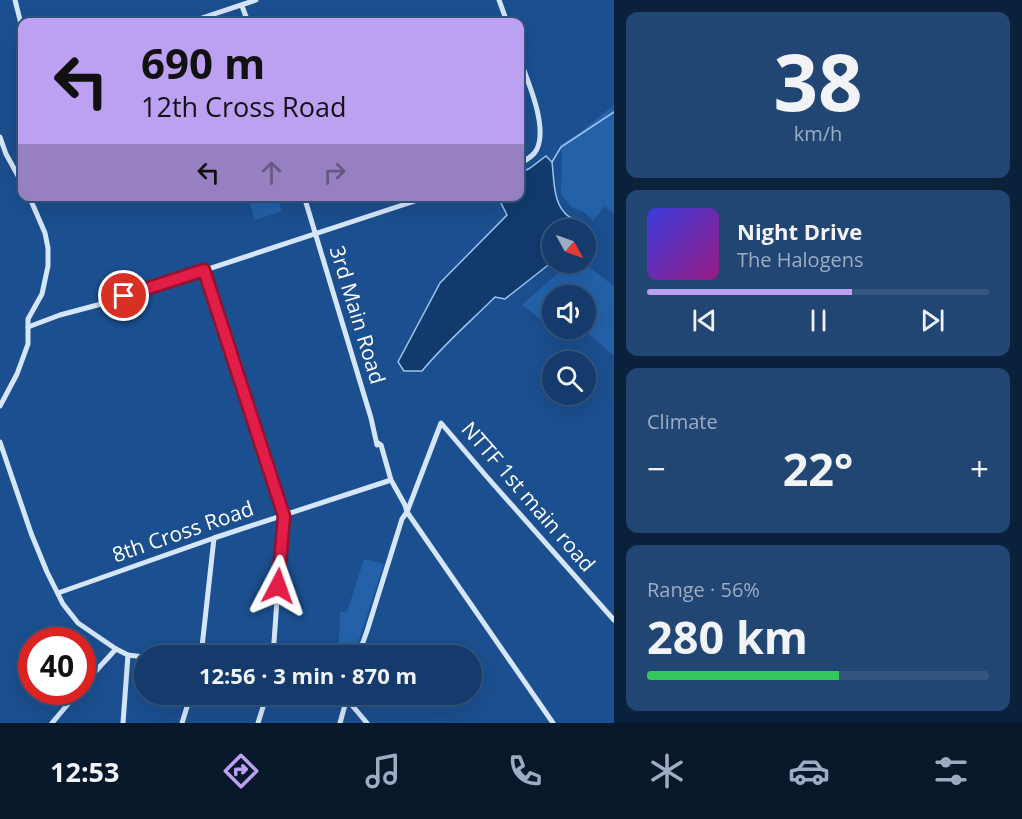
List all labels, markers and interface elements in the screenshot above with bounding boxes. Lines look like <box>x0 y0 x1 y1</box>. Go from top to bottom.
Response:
text: 38 <box>773 28 863 134</box>
text: 690 m <box>141 34 265 91</box>
icon: left <box>42 42 120 120</box>
text: 12th Cross Road <box>141 88 347 125</box>
text: km/h <box>794 120 842 147</box>
icon: left <box>192 156 225 189</box>
icon: ahead <box>255 156 288 189</box>
icon: right <box>318 156 351 189</box>
text: Night Drive <box>737 216 862 246</box>
north arrow <box>542 219 596 273</box>
map controls <box>542 219 596 405</box>
street label: 3rd Main Road <box>324 242 392 387</box>
text: The Halogens <box>737 246 864 273</box>
pin <box>98 270 149 321</box>
icon: arrive <box>107 279 140 312</box>
button: sound <box>542 285 596 339</box>
icon: previous <box>688 304 721 337</box>
icon: pause <box>802 304 835 337</box>
icon: next <box>916 304 949 337</box>
button: search <box>542 351 596 405</box>
text: Climate <box>647 408 718 435</box>
street label: NTTF 1st main road <box>456 415 602 577</box>
text: 22° <box>783 438 853 499</box>
text: − <box>647 446 666 491</box>
text: + <box>970 446 989 491</box>
street label: 8th Cross Road <box>108 494 257 568</box>
position arrow <box>246 554 310 618</box>
text: Range · 56% <box>647 576 760 603</box>
text: 280 km <box>647 606 808 667</box>
speed limit sign: 40 <box>18 627 96 705</box>
text: 12:56 · 3 min · 870 m <box>199 660 417 690</box>
icon: directions <box>220 750 262 792</box>
icon: music <box>362 750 404 792</box>
icon: phone <box>504 750 546 792</box>
icon: climate <box>646 750 688 792</box>
icon: car <box>788 750 830 792</box>
icon: filters <box>930 750 972 792</box>
text: 12:53 <box>50 753 119 790</box>

